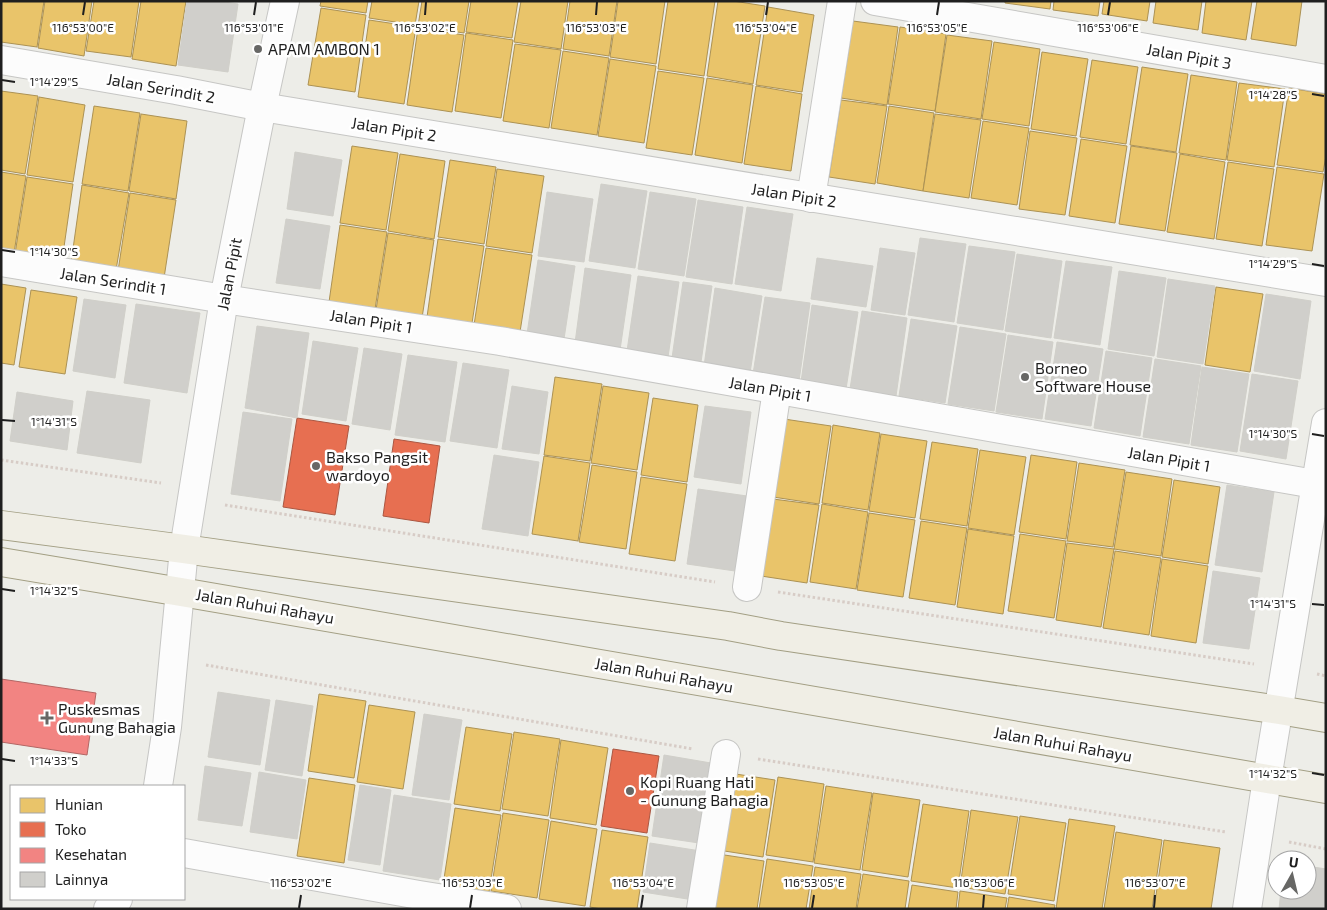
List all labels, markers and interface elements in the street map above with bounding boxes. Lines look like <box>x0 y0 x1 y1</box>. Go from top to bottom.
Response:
text: 116°53'00"E <box>52 20 114 34</box>
text: 116°53'01"E <box>224 20 284 34</box>
text: 116°53'02"E <box>394 20 456 34</box>
text: 116°53'03"E <box>565 20 627 34</box>
text: 116°53'04"E <box>735 20 797 34</box>
text: 116°53'05"E <box>906 20 968 34</box>
text: 116°53'06"E <box>1077 20 1139 34</box>
place label: APAM AMBON 1 <box>268 39 380 58</box>
street label: Jalan Pipit 3 <box>1145 39 1233 72</box>
marker: APAM AMBON 1 <box>252 43 264 55</box>
street label: Jalan Serindit 2 <box>105 69 217 106</box>
text: 1°14'29"S <box>30 74 78 88</box>
text: 1°14'28"S <box>1249 87 1298 101</box>
street label: Jalan Pipit 2 <box>350 112 438 145</box>
street label: Jalan Pipit 2 <box>750 178 838 211</box>
street label: Jalan Pipit <box>212 236 245 312</box>
text: 1°14'30"S <box>30 244 79 258</box>
text: 1°14'29"S <box>1249 256 1297 270</box>
street label: Jalan Serindit 1 <box>59 263 167 298</box>
street label: Jalan Pipit 1 <box>328 305 414 336</box>
place label: Borneo Software House <box>1035 358 1151 395</box>
marker: Borneo Software House <box>1019 371 1031 383</box>
street label: Jalan Pipit 1 <box>727 372 813 405</box>
text: 1°14'31"S <box>31 414 77 428</box>
text: 1°14'30"S <box>1249 426 1298 440</box>
street label: Jalan Pipit 1 <box>1126 442 1212 475</box>
place label: Bakso Pangsit wardoyo <box>326 447 428 484</box>
marker: Bakso Pangsit wardoyo <box>310 460 322 472</box>
text: 1°14'32"S <box>30 583 78 597</box>
street label: Jalan Ruhui Rahayu <box>195 584 336 627</box>
text: 1°14'31"S <box>1250 596 1296 610</box>
street label: Jalan Ruhui Rahayu <box>594 653 735 696</box>
place label: Puskesmas Gunung Bahagia <box>58 699 176 736</box>
marker: Puskesmas Gunung Bahagia <box>40 711 54 725</box>
street label: Jalan Ruhui Rahayu <box>993 722 1134 765</box>
text: 1°14'33"S <box>30 753 78 767</box>
text: 1°14'32"S <box>1249 766 1297 780</box>
place label: Kopi Ruang Hati - Gunung Bahagia <box>640 772 769 809</box>
legend <box>10 785 185 900</box>
marker: Kopi Ruang Hati - Gunung Bahagia <box>624 785 636 797</box>
text: Hunian <box>55 795 103 813</box>
text: Toko <box>55 820 87 838</box>
text: Kesehatan <box>55 845 127 863</box>
north arrow <box>1267 850 1317 900</box>
text: U <box>1288 853 1300 871</box>
text: Lainnya <box>55 870 108 888</box>
text: 116°53'02"E <box>270 875 332 889</box>
text: 116°53'03"E <box>441 875 503 889</box>
text: 116°53'04"E <box>612 875 674 889</box>
text: 116°53'05"E <box>783 875 845 889</box>
text: 116°53'06"E <box>953 875 1015 889</box>
text: 116°53'07"E <box>1125 875 1186 889</box>

